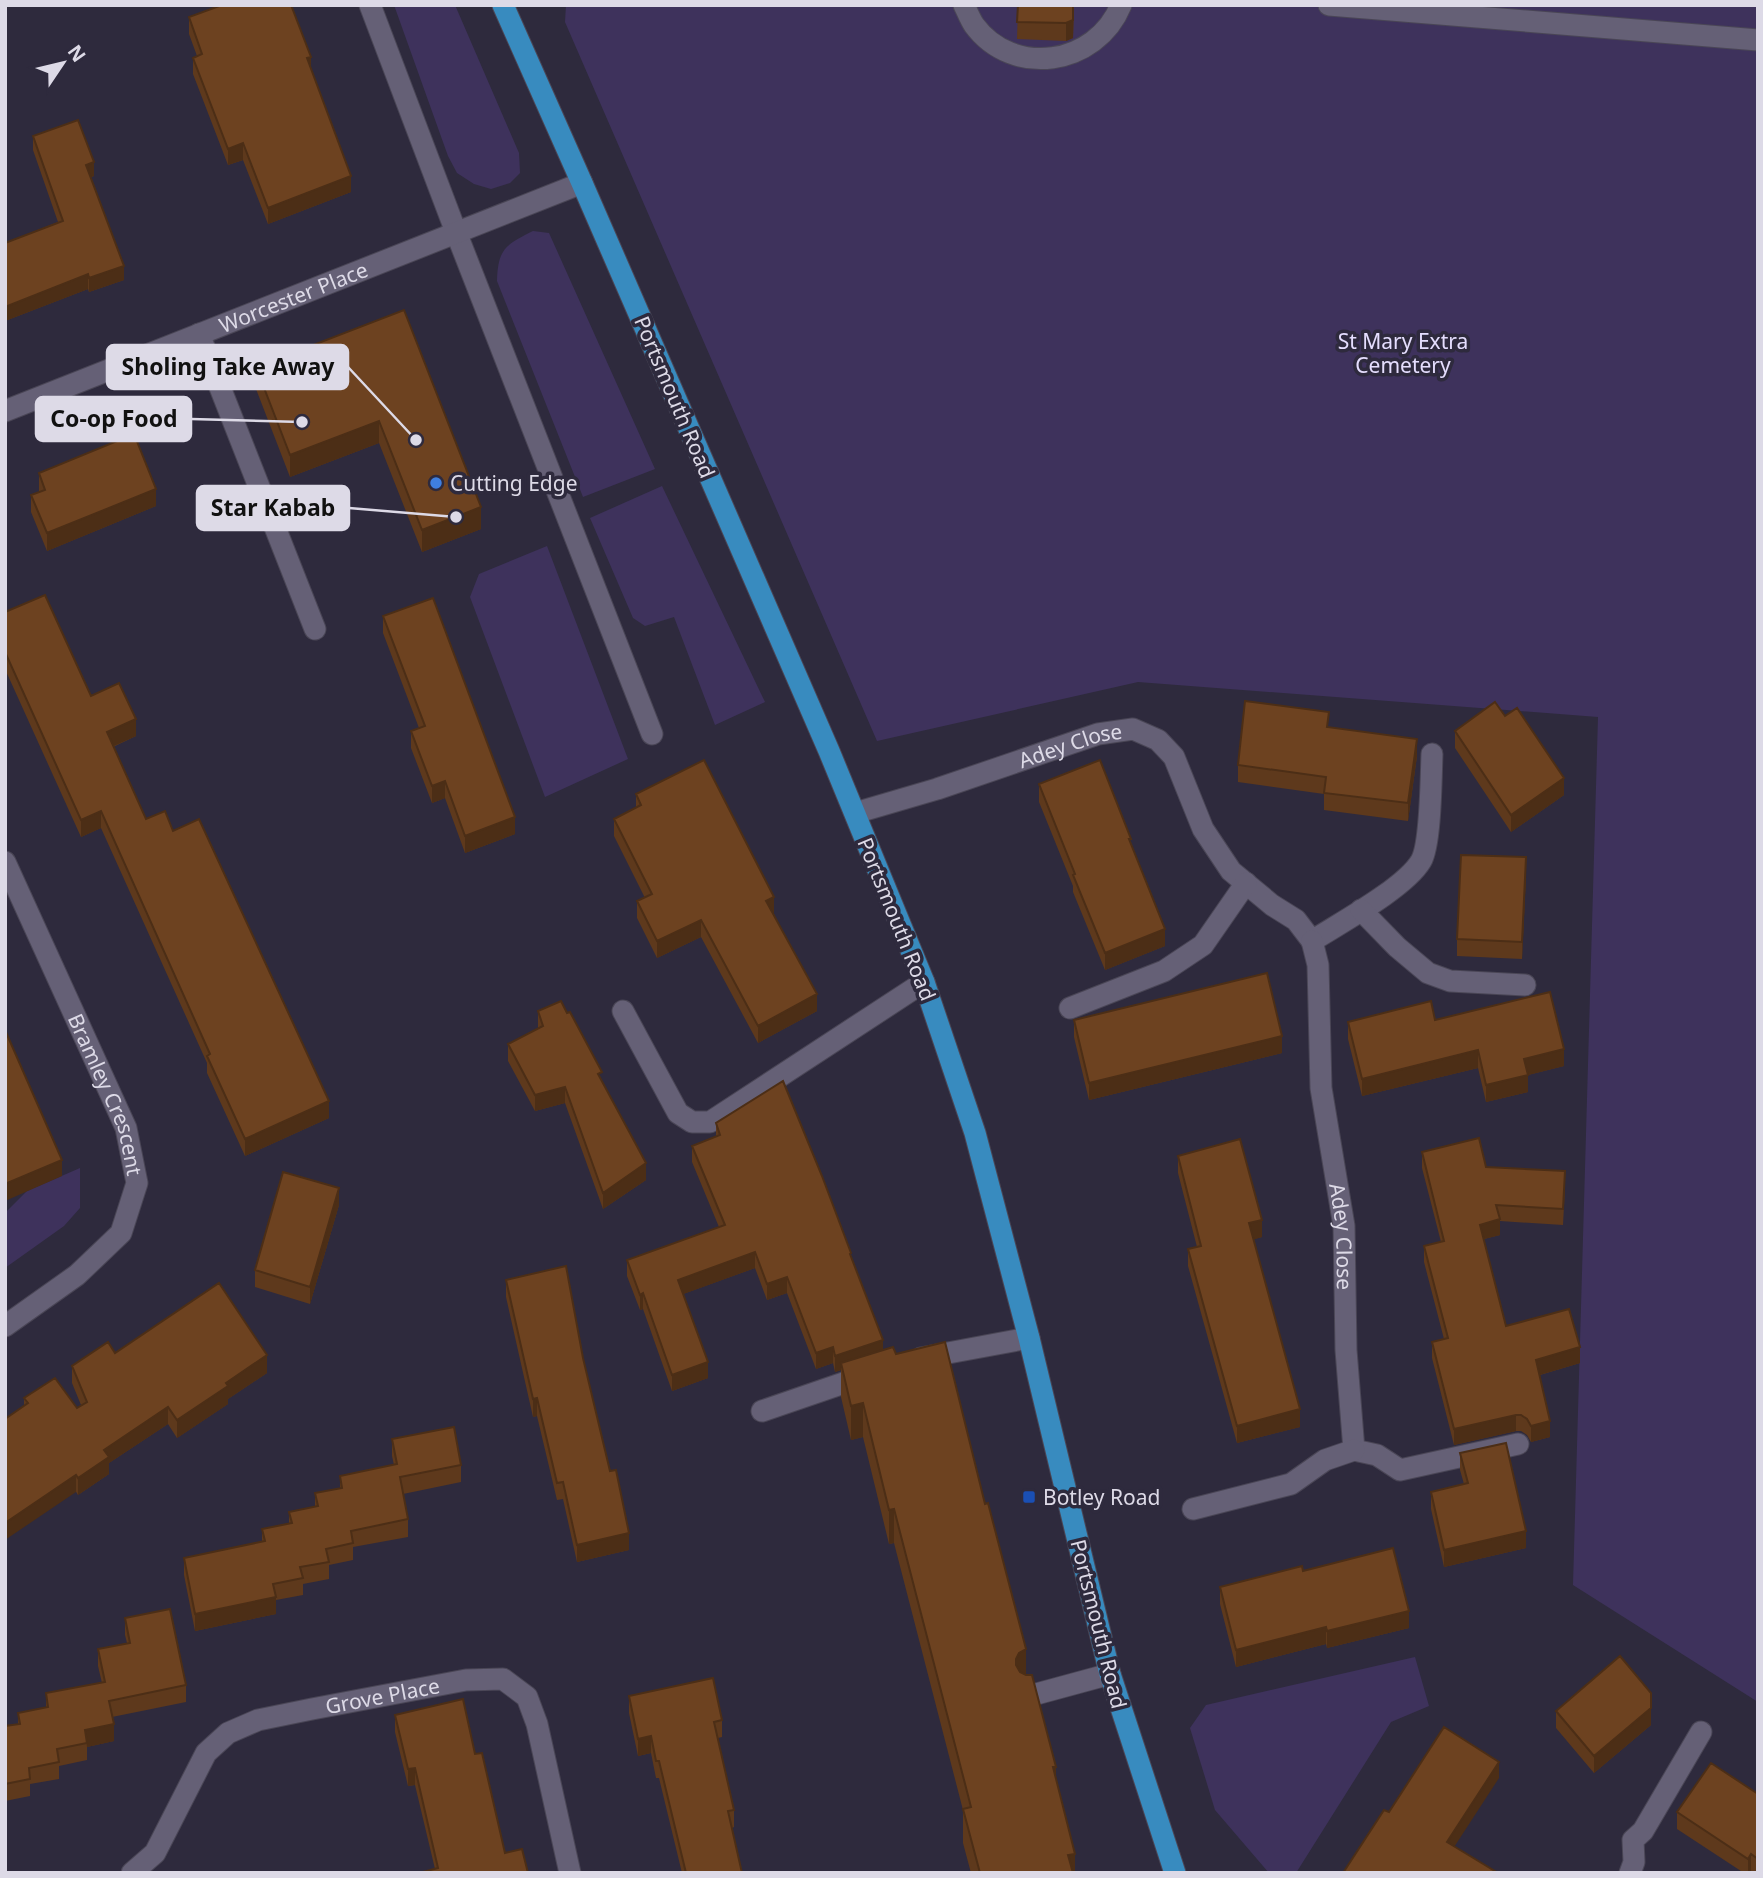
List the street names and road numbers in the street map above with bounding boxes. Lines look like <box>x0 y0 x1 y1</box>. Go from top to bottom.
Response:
street label: Worcester Place <box>215 255 372 339</box>
street label: Portsmouth Road <box>628 312 722 482</box>
street label: Adey Close <box>1015 717 1124 774</box>
street label: Portsmouth Road <box>852 833 942 1005</box>
street label: Bramley Crescent <box>62 1009 149 1178</box>
street label: Adey Close <box>1323 1181 1359 1290</box>
street label: Portsmouth Road <box>1064 1536 1134 1712</box>
street label: Grove Place <box>323 1671 442 1720</box>

